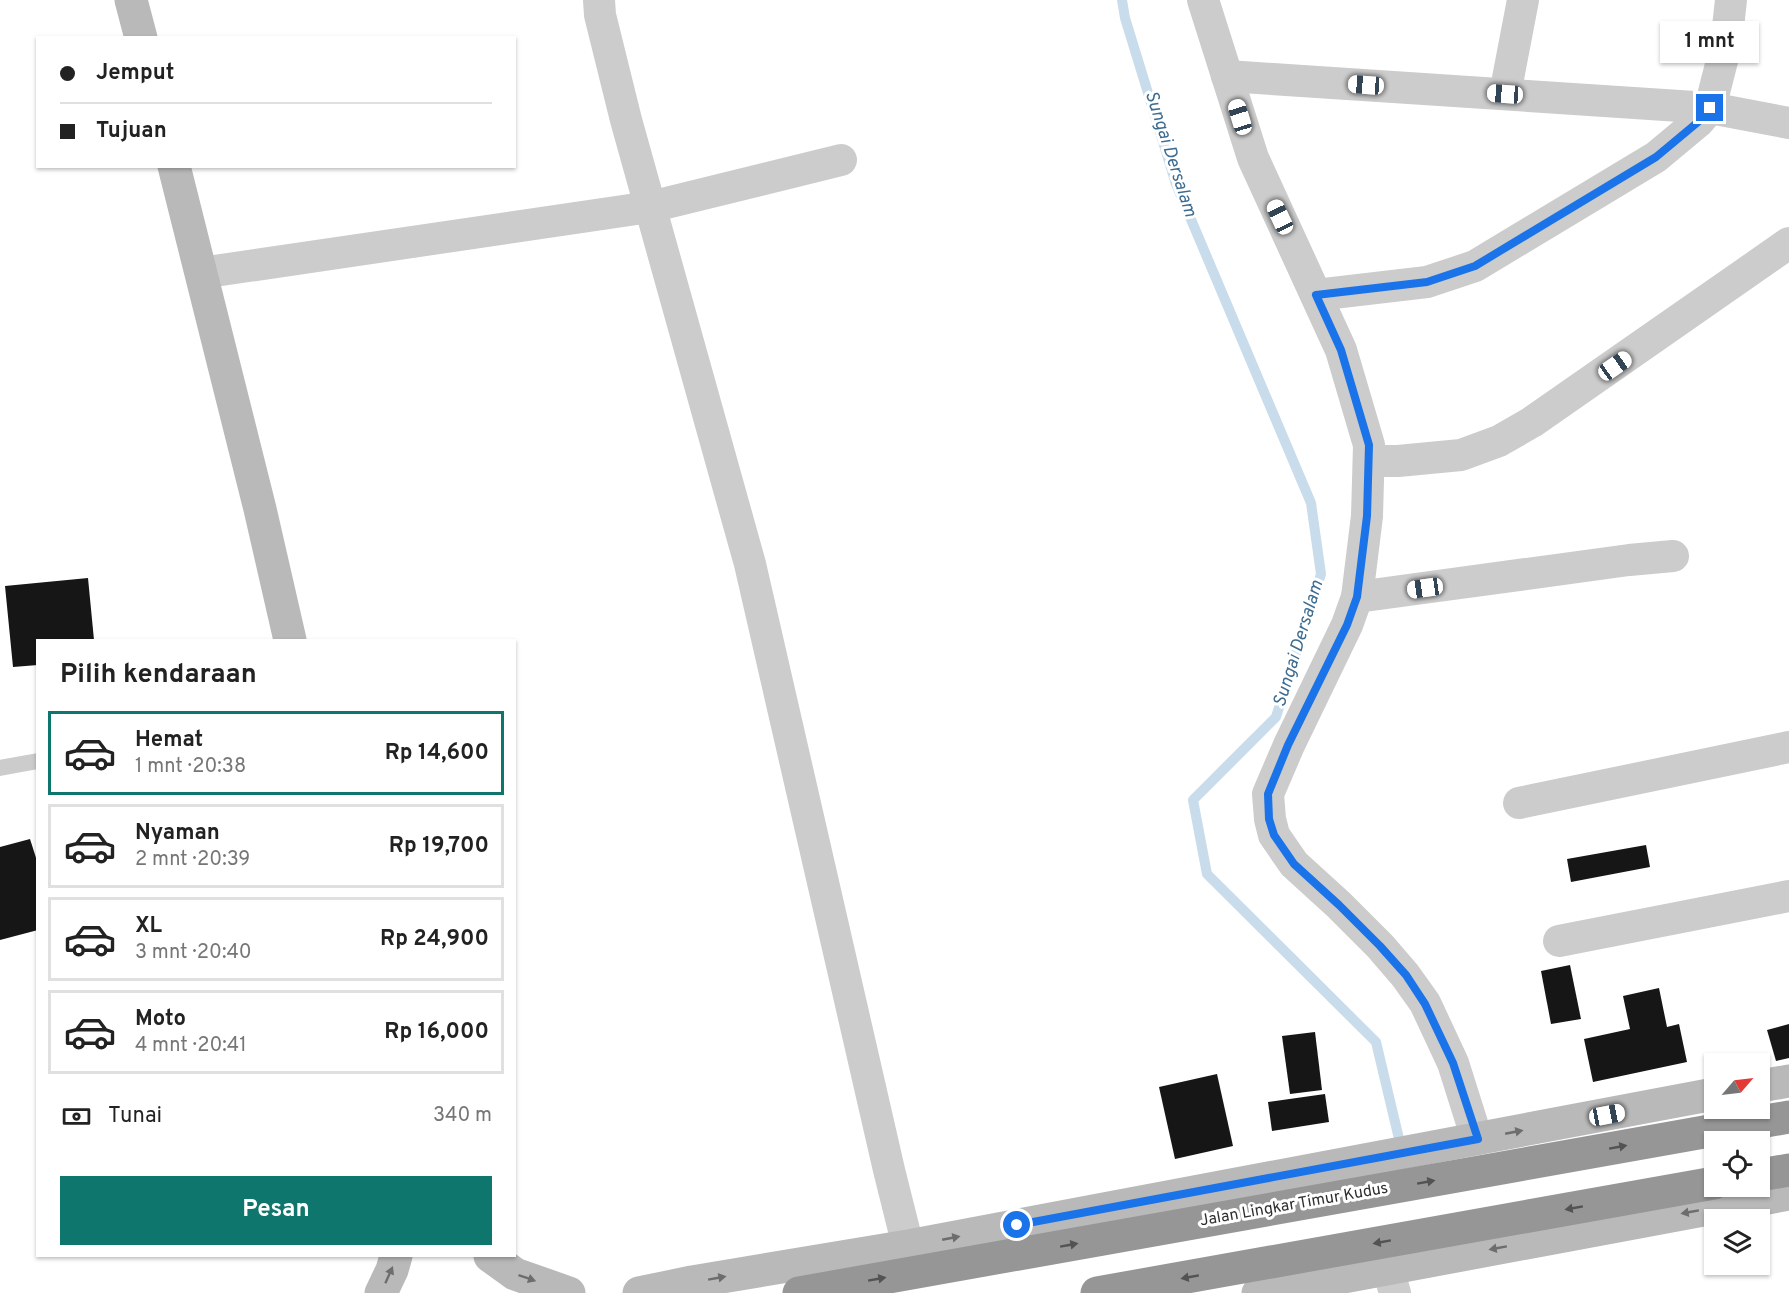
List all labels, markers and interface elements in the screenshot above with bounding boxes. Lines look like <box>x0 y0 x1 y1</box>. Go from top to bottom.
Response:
callout: 1 mnt <box>1660 21 1760 63</box>
text: 1 mnt <box>1684 29 1735 55</box>
text: Jemput <box>96 60 174 87</box>
car <box>1347 75 1385 95</box>
car <box>1486 84 1524 104</box>
water label: Sungai Dersalam <box>1139 88 1201 220</box>
route end <box>1696 94 1723 121</box>
car <box>1226 97 1254 137</box>
text: Tujuan <box>96 118 167 145</box>
car <box>1264 197 1296 237</box>
car <box>1595 348 1635 384</box>
car <box>1406 577 1444 599</box>
water label: Sungai Dersalam <box>1269 578 1329 710</box>
text: Pilih kendaraan <box>60 658 257 692</box>
icon: car <box>63 726 117 780</box>
text: Hemat <box>135 727 203 754</box>
text: Rp 14,600 <box>385 740 489 767</box>
text: 1 mnt · 20:38 <box>135 754 246 780</box>
icon: car <box>63 819 117 873</box>
text: Nyaman <box>135 820 220 847</box>
text: Rp 19,700 <box>389 833 489 860</box>
text: 2 mnt · 20:39 <box>135 847 250 873</box>
icon: car <box>63 912 117 966</box>
text: XL <box>135 913 162 940</box>
text: Rp 24,900 <box>380 926 489 953</box>
text: 3 mnt · 20:40 <box>135 940 252 966</box>
icon: car <box>63 1005 117 1059</box>
text: Moto <box>135 1006 186 1033</box>
text: Rp 16,000 <box>384 1019 489 1046</box>
text: 4 mnt · 20:41 <box>135 1033 247 1059</box>
north arrow <box>1704 1053 1770 1119</box>
map controls <box>1704 1053 1770 1275</box>
icon: cash <box>60 1100 93 1133</box>
text: Tunai <box>108 1103 162 1130</box>
text: 340 m <box>433 1103 492 1129</box>
car <box>1588 1103 1626 1127</box>
one-way arrow <box>1504 1127 1523 1136</box>
button: locate <box>1704 1131 1770 1197</box>
one-way arrow <box>1609 1143 1628 1152</box>
button: Pesan <box>60 1176 492 1245</box>
one-way arrow <box>1417 1177 1436 1186</box>
street label: Jalan Lingkar Timur Kudus <box>1198 1179 1390 1231</box>
one-way arrow <box>1565 1204 1584 1213</box>
one-way arrow <box>1681 1208 1700 1217</box>
button: layers <box>1704 1209 1770 1275</box>
route start <box>1003 1211 1030 1238</box>
one-way arrow <box>941 1233 960 1242</box>
one-way arrow <box>1373 1238 1392 1247</box>
one-way arrow <box>1060 1240 1079 1249</box>
one-way arrow <box>1489 1243 1508 1252</box>
one-way arrow <box>384 1265 394 1283</box>
one-way arrow <box>1181 1272 1200 1281</box>
one-way arrow <box>708 1273 727 1282</box>
one-way arrow <box>519 1274 537 1284</box>
one-way arrow <box>868 1274 887 1283</box>

